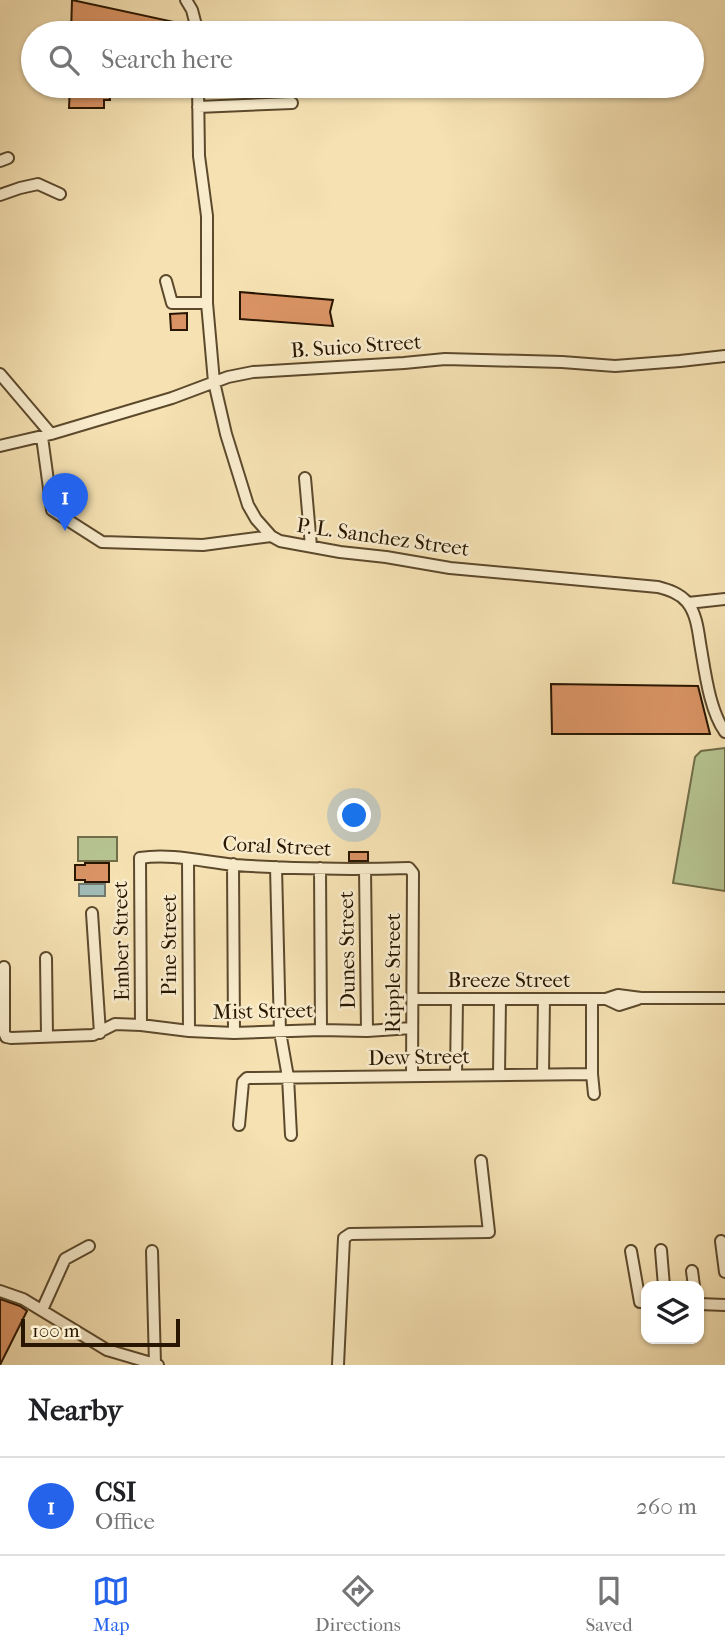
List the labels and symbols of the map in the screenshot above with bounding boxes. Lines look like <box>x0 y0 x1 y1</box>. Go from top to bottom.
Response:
street label: B. Suico Street <box>290 329 422 363</box>
pin: 1 <box>42 473 88 531</box>
street label: P. L. Sanchez Street <box>295 513 471 561</box>
your location <box>337 798 371 832</box>
street label: Coral Street <box>222 831 333 861</box>
street label: Ember Street <box>108 880 134 1001</box>
street label: Dunes Street <box>334 890 360 1009</box>
street label: Pine Street <box>157 894 181 996</box>
street label: Ripple Street <box>381 913 405 1033</box>
street label: Breeze Street <box>448 968 571 992</box>
street label: Mist Street <box>213 998 314 1024</box>
street label: Dew Street <box>368 1044 471 1070</box>
scale bar <box>21 1316 180 1348</box>

